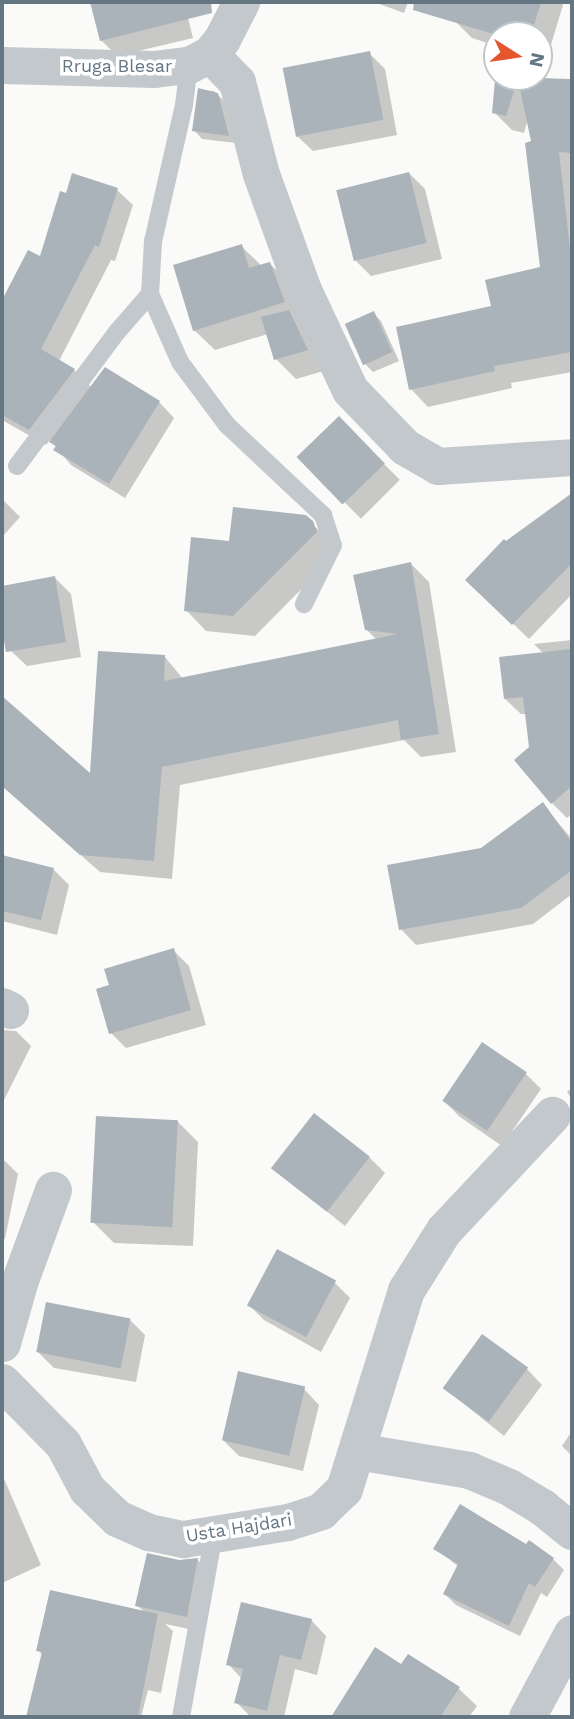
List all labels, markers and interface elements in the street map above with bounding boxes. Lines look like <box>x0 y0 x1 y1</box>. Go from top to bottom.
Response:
north arrow <box>483 21 553 91</box>
text: N <box>524 51 550 69</box>
street label: Rruga Blesar <box>62 55 172 77</box>
street label: Usta Hajdari <box>184 1509 294 1547</box>

